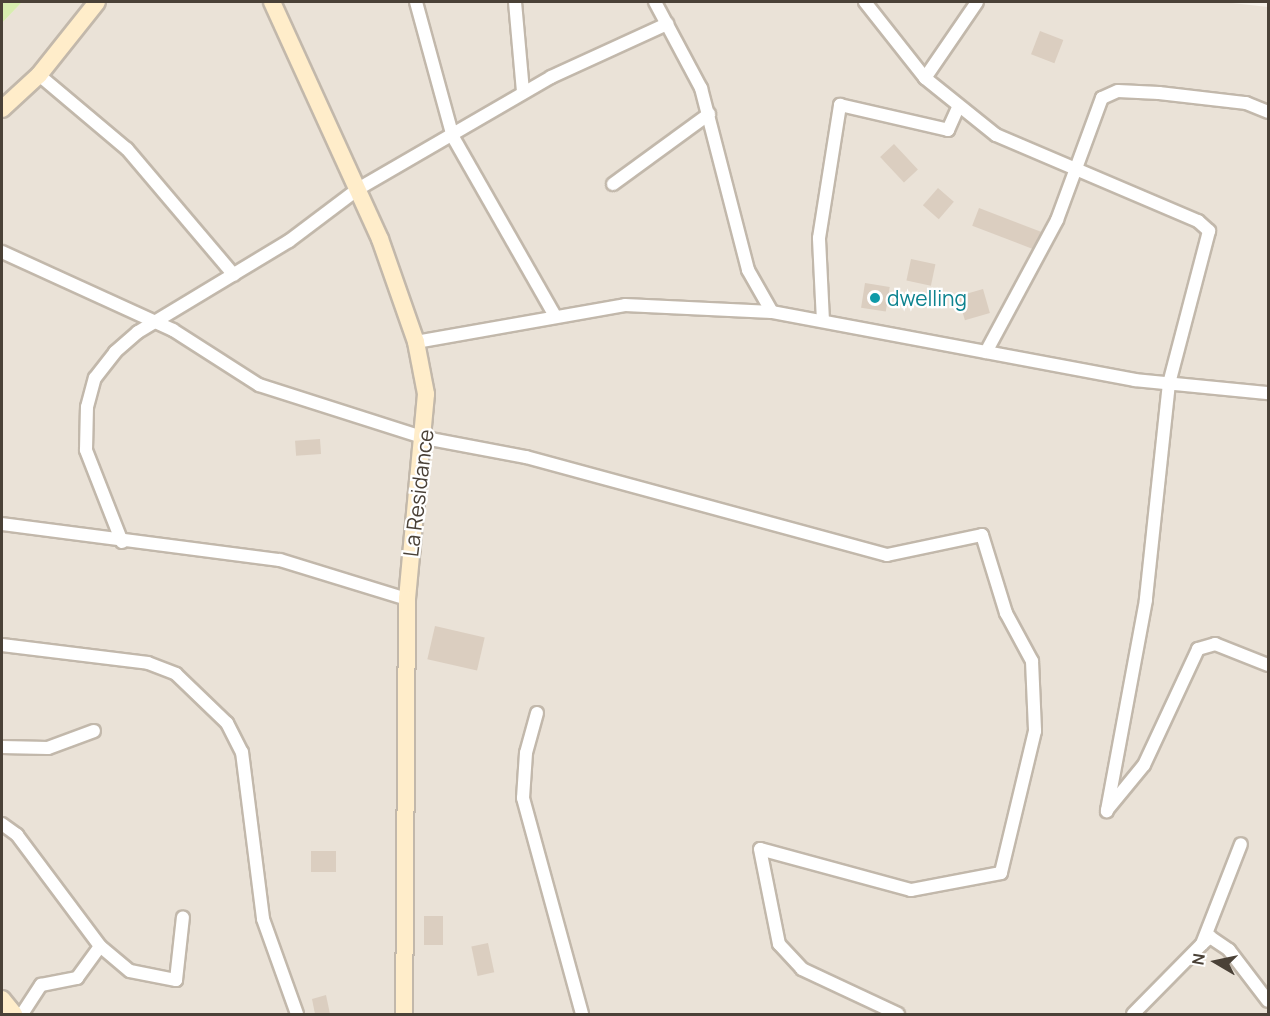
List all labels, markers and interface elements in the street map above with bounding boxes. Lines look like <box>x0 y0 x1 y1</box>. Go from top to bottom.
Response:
place label: dwelling <box>887 285 967 311</box>
marker: dwelling <box>868 291 882 305</box>
street label: La Residance <box>398 428 438 558</box>
north arrow <box>1186 932 1246 992</box>
text: N <box>1186 952 1210 967</box>

